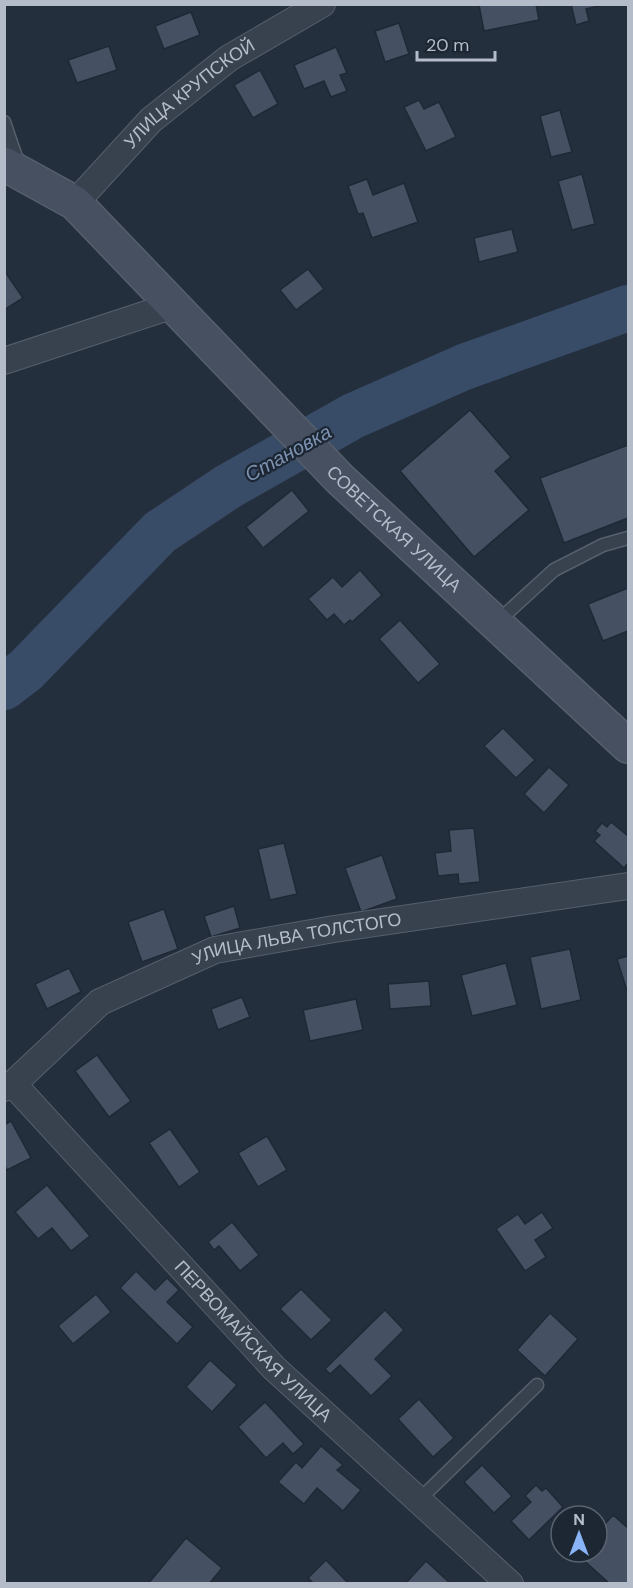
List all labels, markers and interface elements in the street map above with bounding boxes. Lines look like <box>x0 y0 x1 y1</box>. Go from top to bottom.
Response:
scale bar <box>417 24 495 62</box>
text: 20 m <box>426 33 469 57</box>
street label: УЛИЦА КРУПСКОЙ <box>119 34 259 154</box>
water label: Становка <box>240 419 336 487</box>
street label: СОВЕТСКАЯ УЛИЦА <box>321 460 466 597</box>
street label: УЛИЦА ЛЬВА ТОЛСТОГО <box>188 907 403 971</box>
street label: ПЕРВОМАЙСКАЯ УЛИЦА <box>169 1255 337 1427</box>
north arrow <box>549 1504 609 1564</box>
text: N <box>573 1509 585 1530</box>

